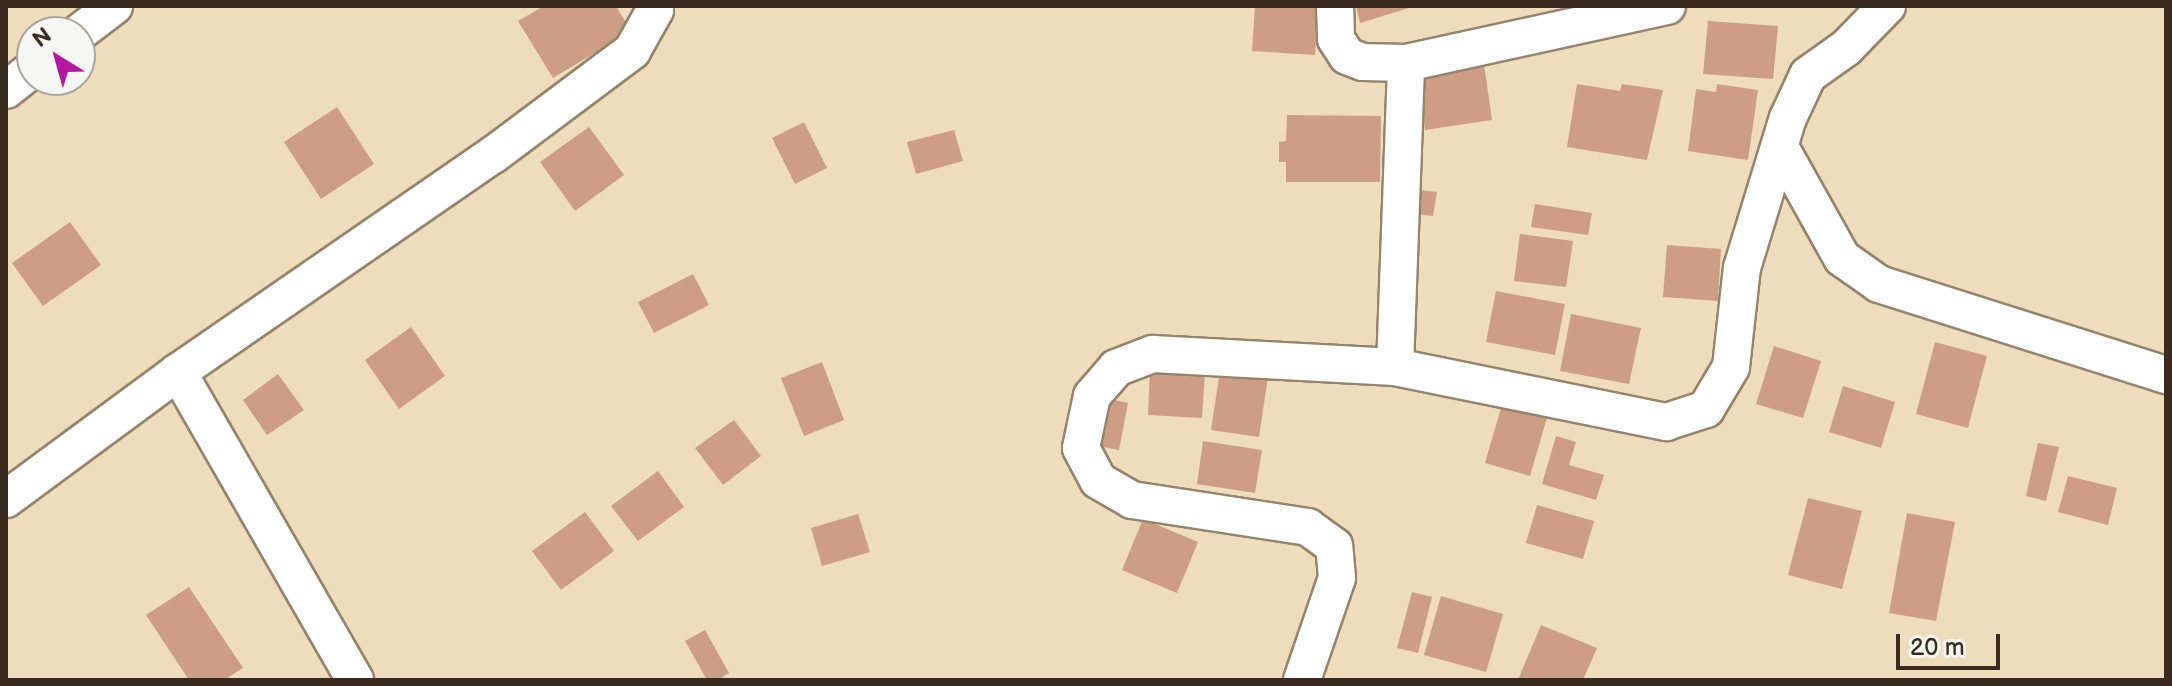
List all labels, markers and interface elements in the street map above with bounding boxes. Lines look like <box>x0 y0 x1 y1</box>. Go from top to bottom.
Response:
north arrow <box>16 16 96 96</box>
text: N <box>28 22 57 54</box>
scale bar <box>1900 618 2004 668</box>
text: 20 m <box>1910 633 1965 662</box>

